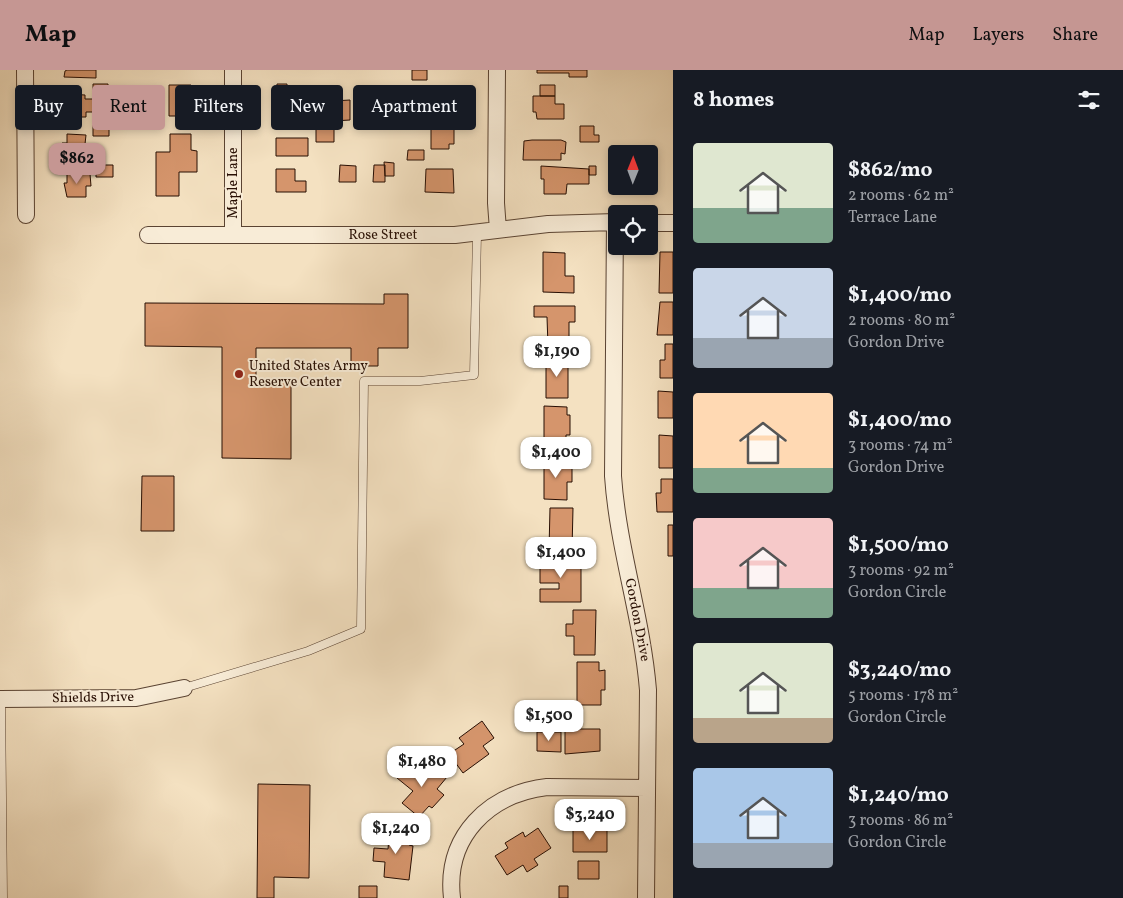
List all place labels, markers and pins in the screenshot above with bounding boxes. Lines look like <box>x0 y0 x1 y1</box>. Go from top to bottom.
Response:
pin: $862 <box>47 142 107 185</box>
pin: $1,190 <box>516 336 598 378</box>
place label: United States Army Reserve Center <box>249 357 368 392</box>
marker: United States Army Reserve Center <box>233 368 245 380</box>
pin: $1,400 <box>515 436 597 479</box>
pin: $1,400 <box>520 536 602 579</box>
pin: $1,500 <box>508 700 590 742</box>
pin: $1,480 <box>381 746 463 788</box>
pin: $3,240 <box>549 798 631 841</box>
pin: $1,240 <box>355 812 437 855</box>

